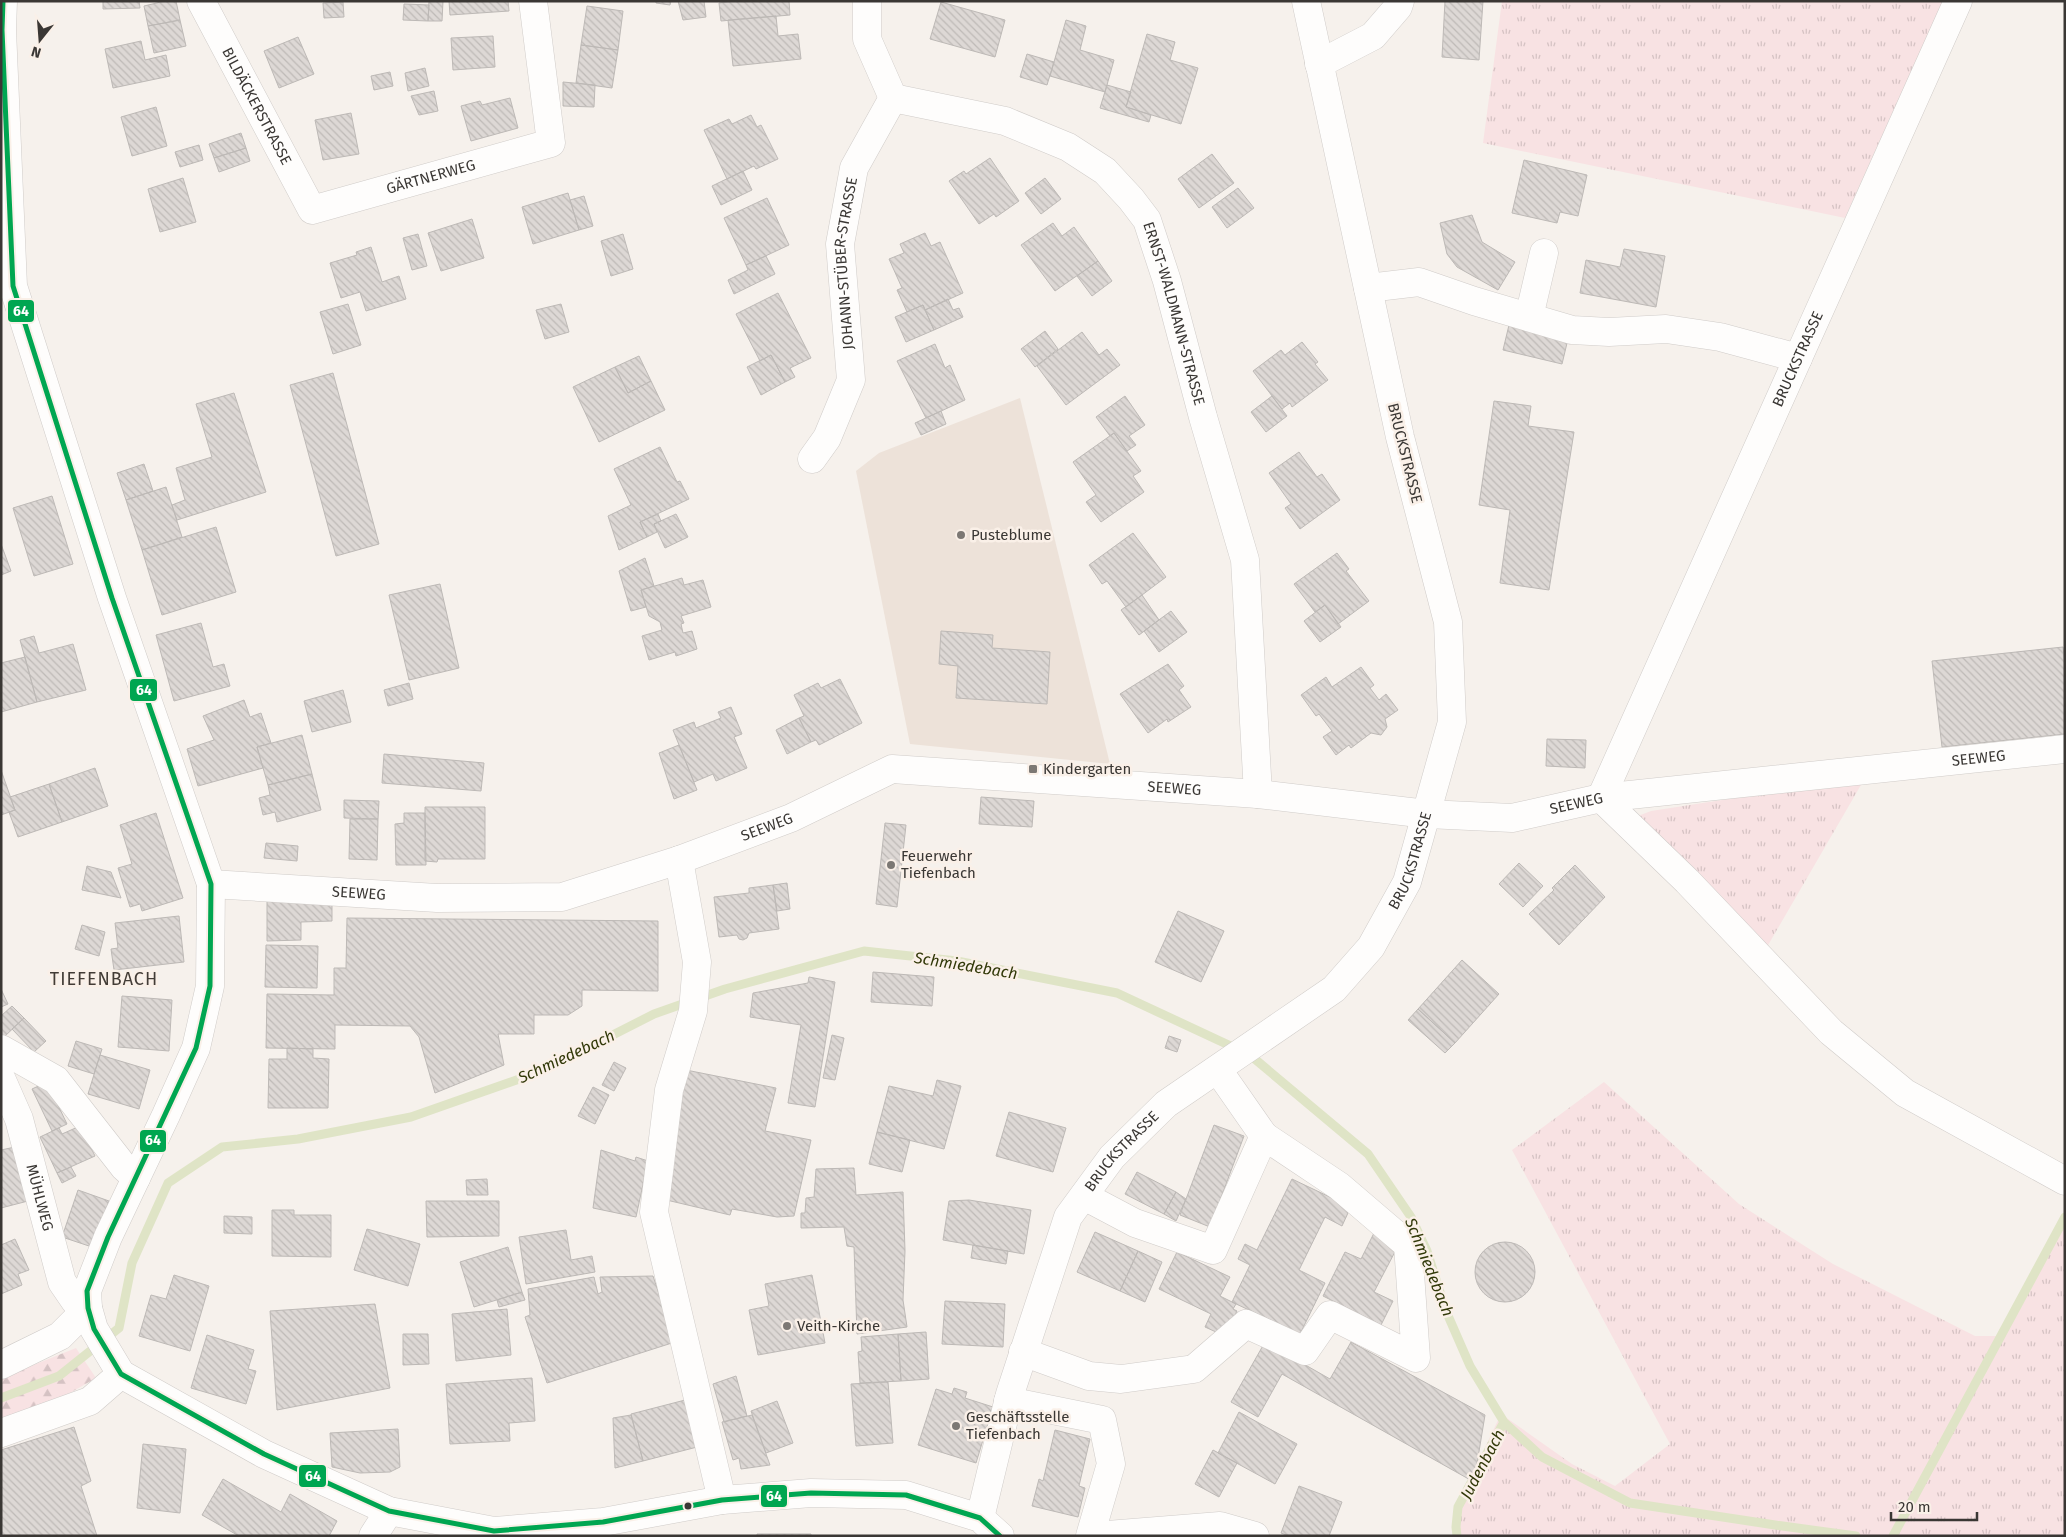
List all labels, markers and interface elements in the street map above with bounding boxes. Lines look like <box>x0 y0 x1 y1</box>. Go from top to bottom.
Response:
north arrow <box>15 15 65 65</box>
text: N <box>29 42 43 61</box>
street label: BILDÄCKERSTRASSE <box>218 44 295 168</box>
street label: GÄRTNERWEG <box>384 156 477 198</box>
street label: JOHANN-STÜBER-STRASSE <box>830 175 861 350</box>
street label: ERNST-WALDMANN-STRASSE <box>1139 219 1208 407</box>
line badge: 64 <box>7 299 35 323</box>
text: 64 <box>13 303 29 320</box>
street label: BRUCKSTRASSE <box>1768 308 1827 410</box>
street label: BRUCKSTRASSE <box>1384 401 1426 505</box>
place label: Pusteblume <box>971 526 1051 544</box>
marker: Pusteblume <box>955 529 967 541</box>
line badge: 64 <box>129 678 158 702</box>
text: 64 <box>136 682 152 699</box>
street label: SEEWEG <box>1951 746 2006 770</box>
place label: Kindergarten <box>1043 760 1131 778</box>
marker: Kindergarten <box>1027 763 1039 775</box>
street label: SEEWEG <box>1147 777 1202 799</box>
street label: SEEWEG <box>1548 789 1605 818</box>
street label: SEEWEG <box>738 809 795 845</box>
street label: BRUCKSTRASSE <box>1385 810 1435 913</box>
place label: Feuerwehr Tiefenbach <box>901 847 976 882</box>
marker: Feuerwehr Tiefenbach <box>885 859 897 871</box>
street label: SEEWEG <box>331 882 386 904</box>
water label: Schmiedebach <box>912 948 1019 983</box>
district label: TIEFENBACH <box>50 968 158 990</box>
water label: Schmiedebach <box>514 1026 618 1088</box>
street label: BRUCKSTRASSE <box>1081 1107 1163 1195</box>
line badge: 64 <box>139 1129 167 1153</box>
text: 64 <box>145 1132 161 1149</box>
street label: MÜHLWEG <box>22 1162 57 1233</box>
water label: Schmiedebach <box>1401 1214 1458 1319</box>
place label: Veith-Kirche <box>797 1317 880 1335</box>
marker: Veith-Kirche <box>781 1320 793 1332</box>
place label: Geschäftsstelle Tiefenbach <box>966 1408 1069 1443</box>
marker: Geschäftsstelle Tiefenbach <box>950 1420 962 1432</box>
water label: Judenbach <box>1456 1426 1509 1503</box>
line badge: 64 <box>298 1464 327 1488</box>
text: 64 <box>305 1468 321 1485</box>
line badge: 64 <box>760 1484 788 1508</box>
text: 64 <box>766 1488 782 1505</box>
scale bar <box>1891 1490 1977 1522</box>
text: 20 m <box>1898 1498 1931 1516</box>
unlabelled marker <box>683 1501 693 1511</box>

